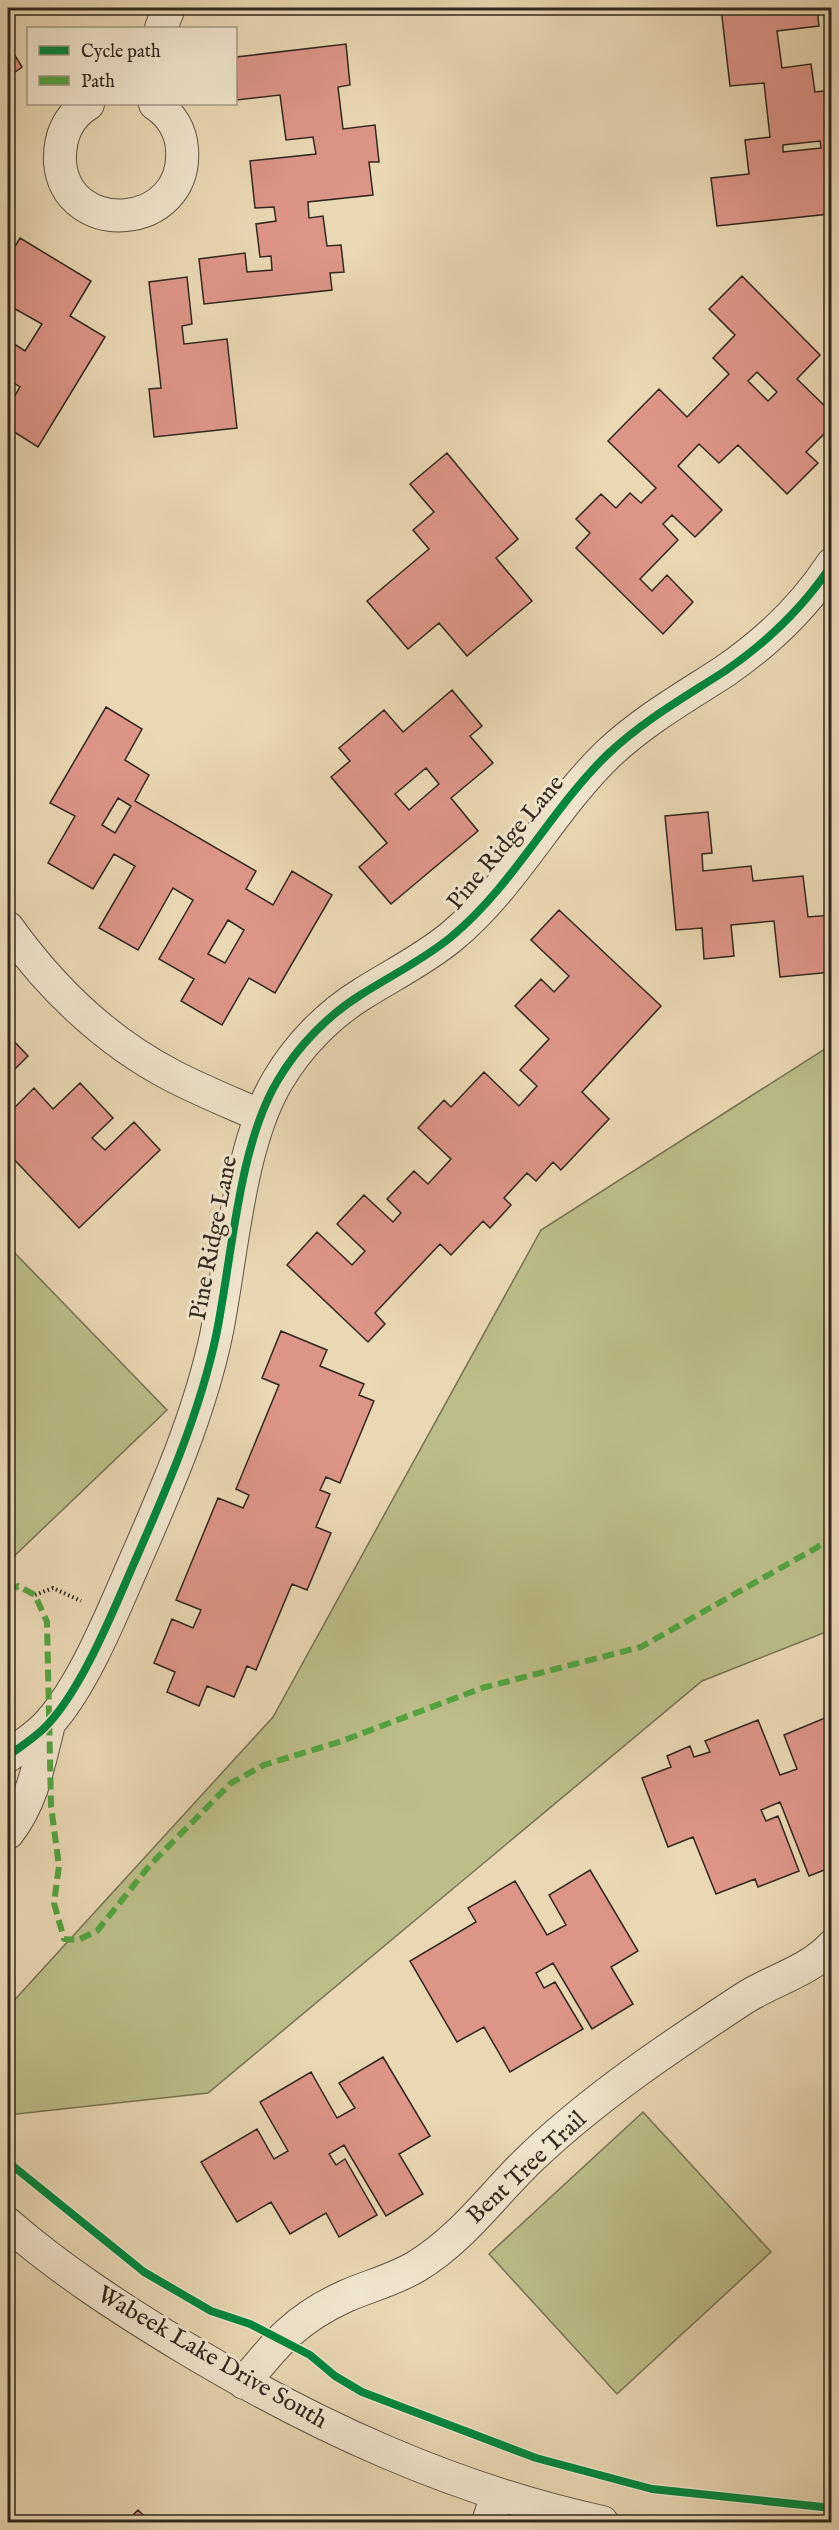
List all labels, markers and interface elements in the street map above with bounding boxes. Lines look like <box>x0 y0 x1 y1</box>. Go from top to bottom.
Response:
legend <box>27 27 237 105</box>
text: Cycle path <box>81 41 161 64</box>
text: Path <box>81 71 115 94</box>
street label: Pine Ridge Lane <box>440 769 572 917</box>
street label: Pine Ridge Lane <box>183 1153 245 1323</box>
street label: Bent Tree Trail <box>461 2104 594 2231</box>
street label: Wabeek Lake Drive South <box>91 2279 333 2437</box>

